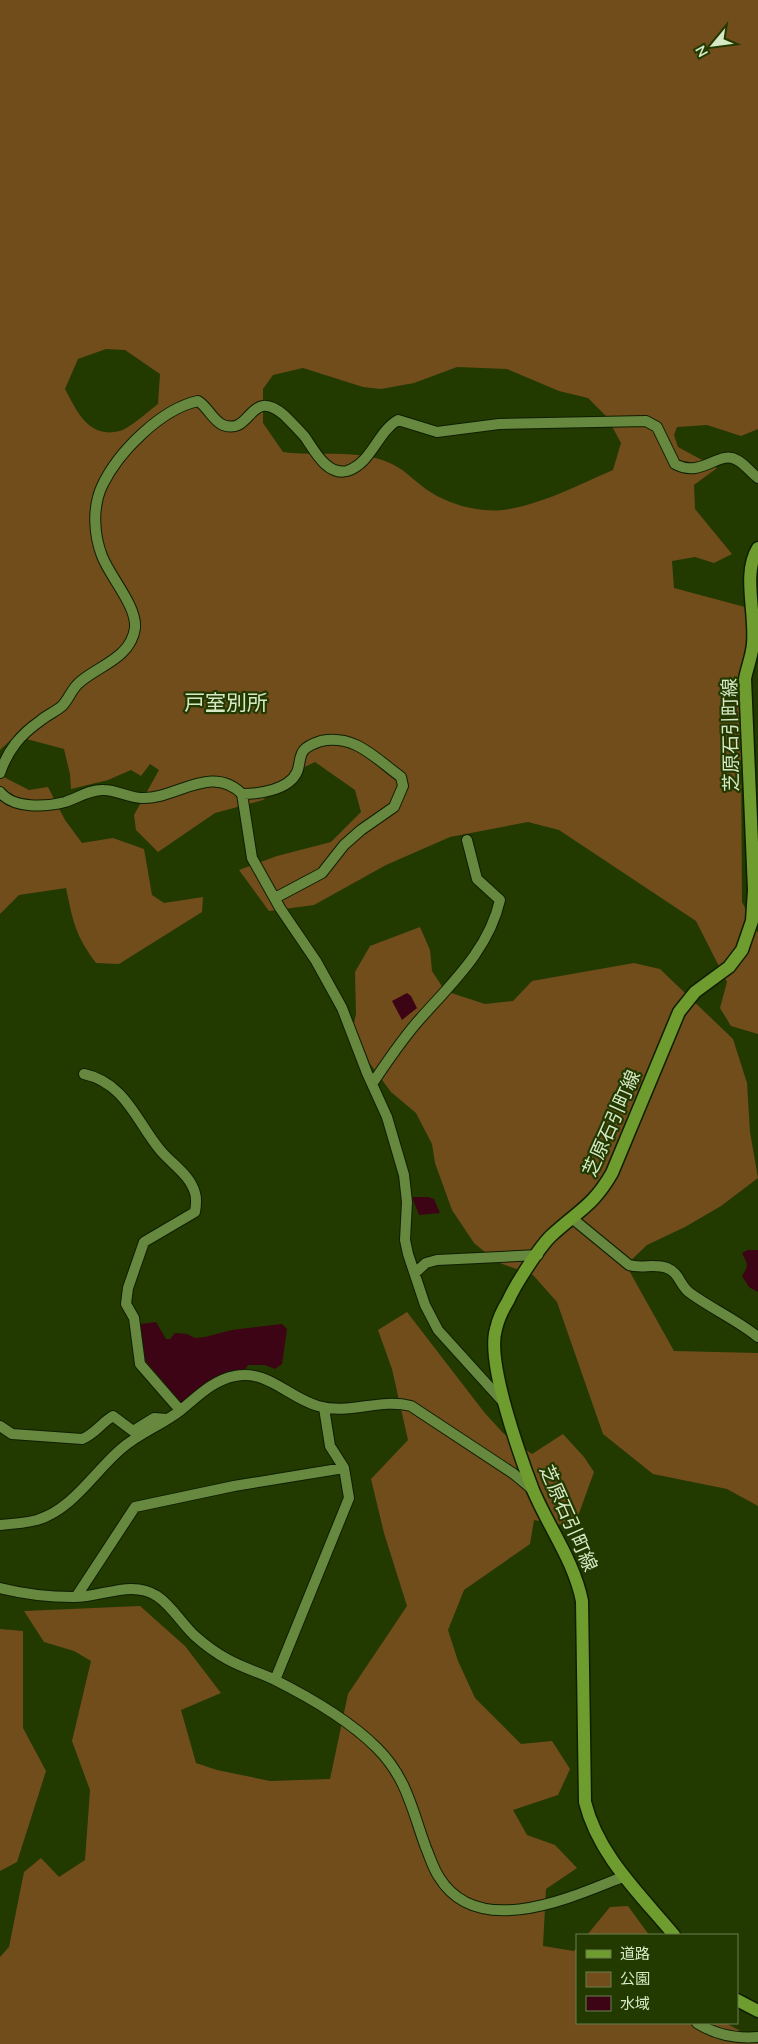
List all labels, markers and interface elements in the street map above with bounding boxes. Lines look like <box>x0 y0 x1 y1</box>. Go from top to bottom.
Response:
north arrow <box>688 20 738 70</box>
text: N <box>691 42 712 60</box>
street label: 芝原石引町線 <box>717 678 743 792</box>
district label: 戸室別所 <box>184 689 268 715</box>
street label: 芝原石引町線 <box>577 1066 645 1180</box>
street label: 芝原石引町線 <box>535 1461 603 1575</box>
legend <box>576 1934 738 2024</box>
text: 道路 <box>620 1944 650 1963</box>
text: 公園 <box>620 1969 650 1988</box>
text: 水域 <box>620 1994 650 2013</box>

